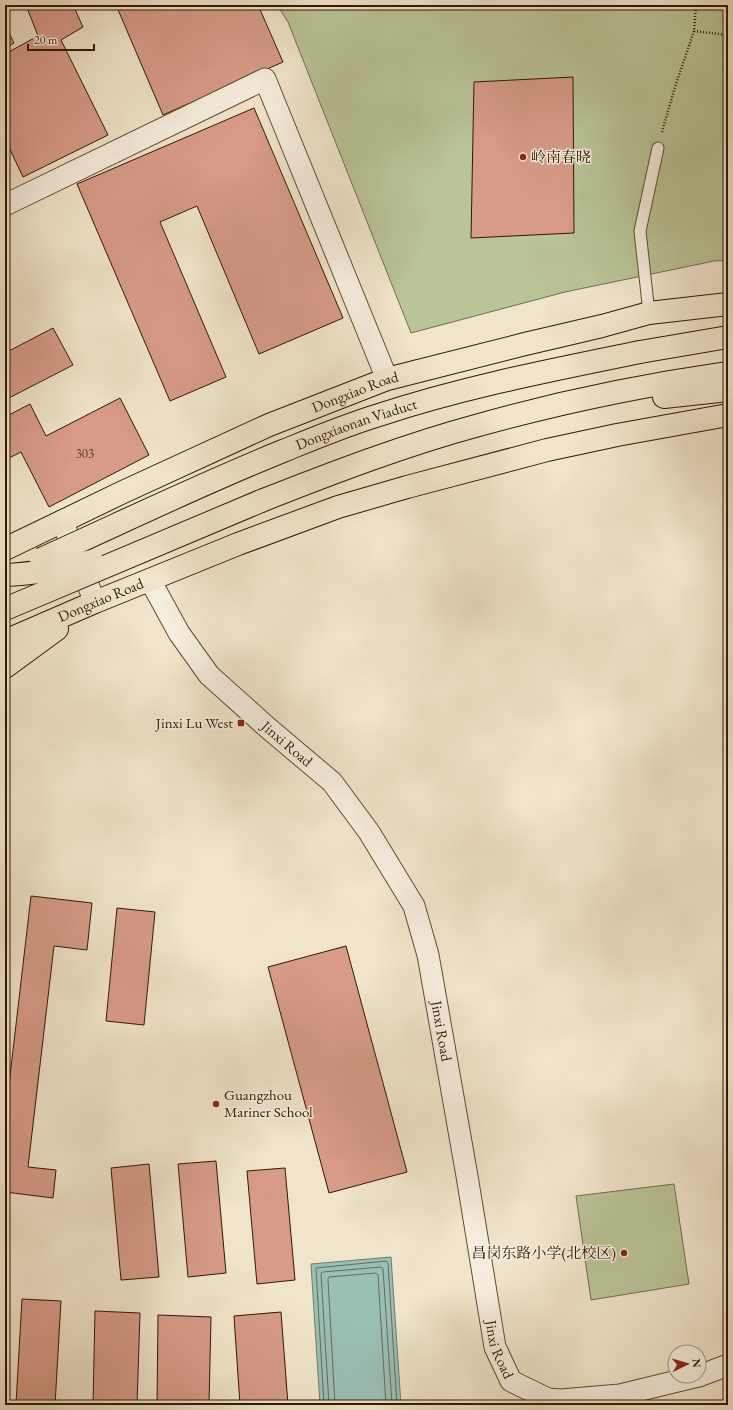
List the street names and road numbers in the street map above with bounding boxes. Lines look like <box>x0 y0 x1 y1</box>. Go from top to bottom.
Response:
street label: Dongxiao Road <box>309 366 401 416</box>
street label: Dongxiaonan Viaduct <box>293 394 419 454</box>
street label: Dongxiao Road <box>55 573 147 626</box>
street label: Jinxi Road <box>256 715 317 771</box>
street label: Jinxi Road <box>427 997 457 1063</box>
street label: Jinxi Road <box>481 1317 519 1382</box>

